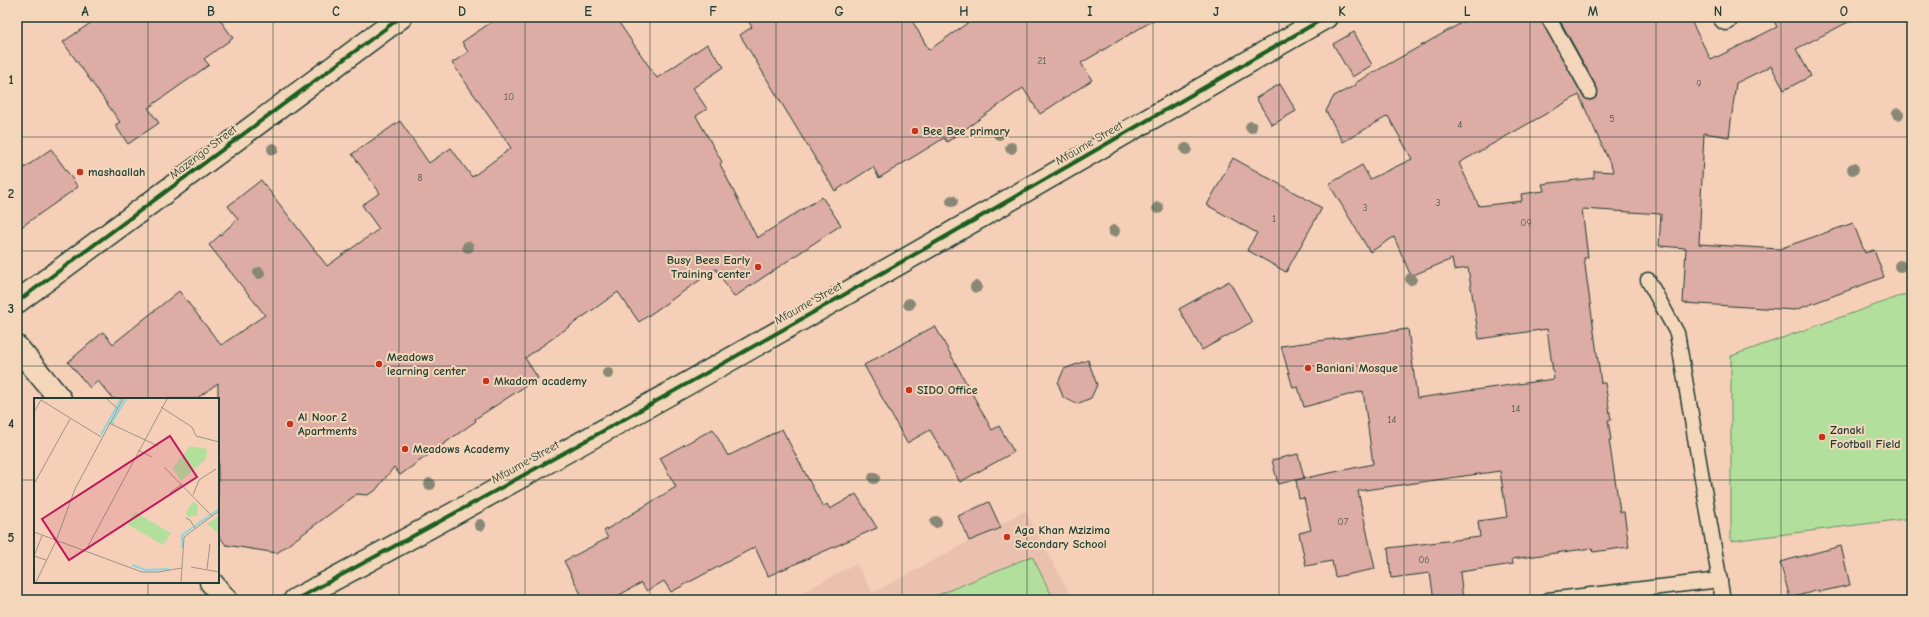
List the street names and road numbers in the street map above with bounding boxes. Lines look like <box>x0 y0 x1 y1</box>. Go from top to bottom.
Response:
street label: Mfaume Street <box>1053 118 1126 168</box>
street label: Mazengo Street <box>167 122 240 182</box>
street label: Mfaume Street <box>772 278 845 327</box>
street label: Mfaume Street <box>489 437 562 486</box>

